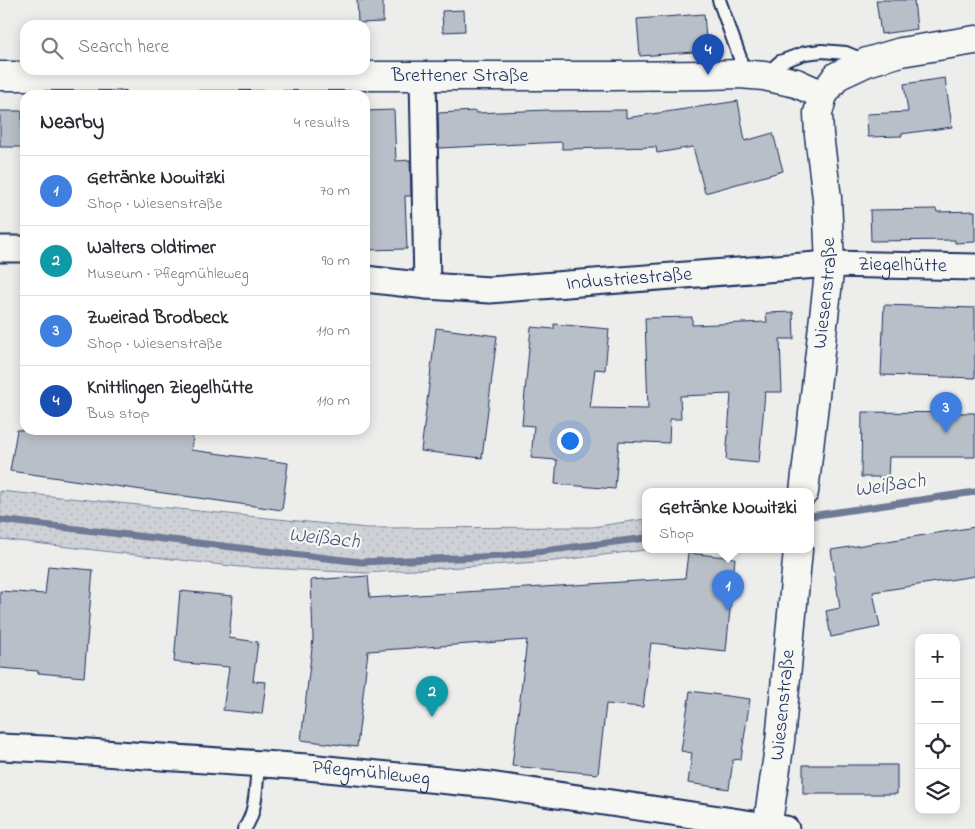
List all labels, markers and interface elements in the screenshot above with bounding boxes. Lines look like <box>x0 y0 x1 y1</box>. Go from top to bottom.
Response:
search box <box>20 20 370 75</box>
icon: search <box>38 34 66 62</box>
text: Search here <box>78 34 169 61</box>
pin: 4 <box>692 34 724 75</box>
street label: Brettener Straße <box>390 62 529 91</box>
text: Nearby <box>40 108 104 138</box>
text: 4 results <box>294 111 350 135</box>
text: Getränke Nowitzki <box>87 165 225 192</box>
text: 1 <box>53 179 59 203</box>
text: 70 m <box>320 179 350 203</box>
text: Shop · Wiesenstraße <box>87 192 222 216</box>
text: Walters Oldtimer <box>87 235 216 262</box>
street label: Wiesenstraße <box>806 237 845 350</box>
text: 2 <box>52 249 60 273</box>
text: 90 m <box>322 249 350 273</box>
street label: Ziegelhütte <box>858 250 947 281</box>
street label: Industriestraße <box>565 260 693 299</box>
text: Museum · Pflegmühleweg <box>87 262 249 286</box>
text: Zweirad Brodbeck <box>87 305 228 332</box>
text: 3 <box>53 319 59 343</box>
text: 110 m <box>316 319 350 343</box>
text: Shop · Wiesenstraße <box>87 332 222 356</box>
text: Knittlingen Ziegelhütte <box>87 375 253 402</box>
text: 4 <box>53 389 59 413</box>
text: 110 m <box>316 389 350 413</box>
pin: 3 <box>930 392 962 433</box>
text: Bus stop <box>87 402 150 426</box>
your location <box>557 428 583 454</box>
water label: Weißach <box>853 466 928 506</box>
popup <box>642 488 814 553</box>
text: Getränke Nowitzki <box>659 495 797 522</box>
water label: Weißach <box>287 520 362 558</box>
text: Shop <box>659 522 694 546</box>
pin: 1 <box>712 570 744 611</box>
map controls <box>915 634 960 814</box>
button: + <box>915 634 960 679</box>
street label: Wiesenstraße <box>763 648 803 763</box>
pin: 2 <box>416 676 448 717</box>
button: − <box>915 679 960 724</box>
button: locate <box>915 724 960 769</box>
street label: Pflegmühleweg <box>311 753 431 795</box>
button: layers <box>915 769 960 814</box>

